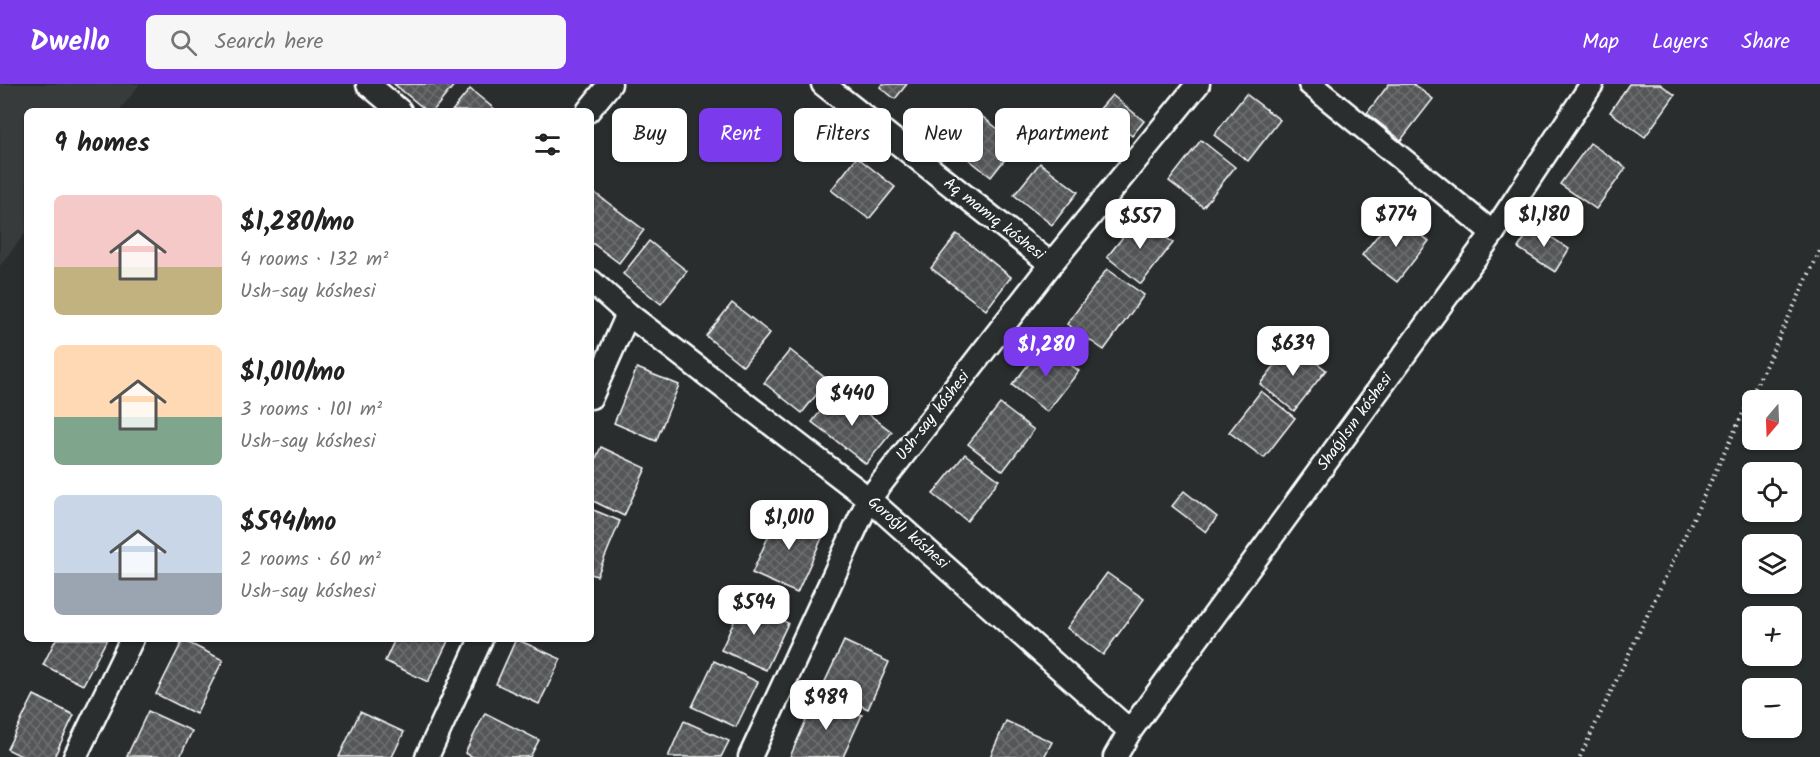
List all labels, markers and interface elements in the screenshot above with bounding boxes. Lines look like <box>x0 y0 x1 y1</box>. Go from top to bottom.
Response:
search box <box>146 15 566 69</box>
text: Dwello <box>30 20 110 65</box>
text: Search here <box>215 25 323 60</box>
icon: search <box>167 26 200 59</box>
text: Map <box>1582 26 1619 59</box>
text: Layers <box>1652 26 1708 59</box>
text: Share <box>1741 26 1790 59</box>
chip: Buy <box>612 108 687 162</box>
chip: Rent <box>699 108 782 162</box>
chip: Filters <box>794 108 891 162</box>
chip: New <box>903 108 983 162</box>
chip: Apartment <box>995 108 1130 162</box>
text: 9 homes <box>54 123 150 165</box>
icon: filters <box>531 128 564 161</box>
street label: Aq mamıq kóshesi <box>938 171 1051 267</box>
pin: $774 <box>1360 197 1432 248</box>
pin: $1,180 <box>1495 197 1593 248</box>
pin: $557 <box>1104 199 1176 250</box>
text: $774 <box>1375 200 1417 232</box>
text: $1,180 <box>1518 200 1570 232</box>
text: $1,280/mo <box>240 202 354 244</box>
text: $557 <box>1119 202 1161 234</box>
icon: home <box>102 219 174 291</box>
text: 4 rooms · 132 m² <box>240 244 388 276</box>
text: Ush-say kóshesi <box>240 276 376 308</box>
pin: $639 <box>1257 326 1329 377</box>
pin: $1,280 <box>997 327 1095 378</box>
text: $639 <box>1271 329 1315 361</box>
text: $1,280 <box>1018 330 1074 362</box>
text: $1,010/mo <box>240 352 345 394</box>
street label: Ush-say kóshesi <box>890 365 977 466</box>
street label: Shaǵılsın kóshesi <box>1311 367 1400 476</box>
icon: home <box>102 369 174 441</box>
pin: $440 <box>816 376 888 427</box>
text: $440 <box>830 379 874 411</box>
north arrow <box>1742 390 1802 450</box>
map controls <box>1742 390 1802 738</box>
text: 3 rooms · 101 m² <box>240 394 382 426</box>
text: Ush-say kóshesi <box>240 426 376 458</box>
button: locate <box>1742 462 1802 522</box>
street label: Goroǵlı kóshesi <box>862 490 955 576</box>
pin: $1,010 <box>740 500 838 551</box>
text: $594/mo <box>240 502 336 544</box>
text: $1,010 <box>764 503 814 535</box>
icon: home <box>102 519 174 591</box>
button: layers <box>1742 534 1802 594</box>
text: 2 rooms · 60 m² <box>240 544 381 576</box>
text: Ush-say kóshesi <box>240 576 376 608</box>
pin: $594 <box>718 585 790 636</box>
text: $594 <box>733 588 775 620</box>
button: + <box>1742 606 1802 666</box>
button: − <box>1742 678 1802 738</box>
pin: $989 <box>790 680 862 731</box>
text: $989 <box>804 683 848 715</box>

